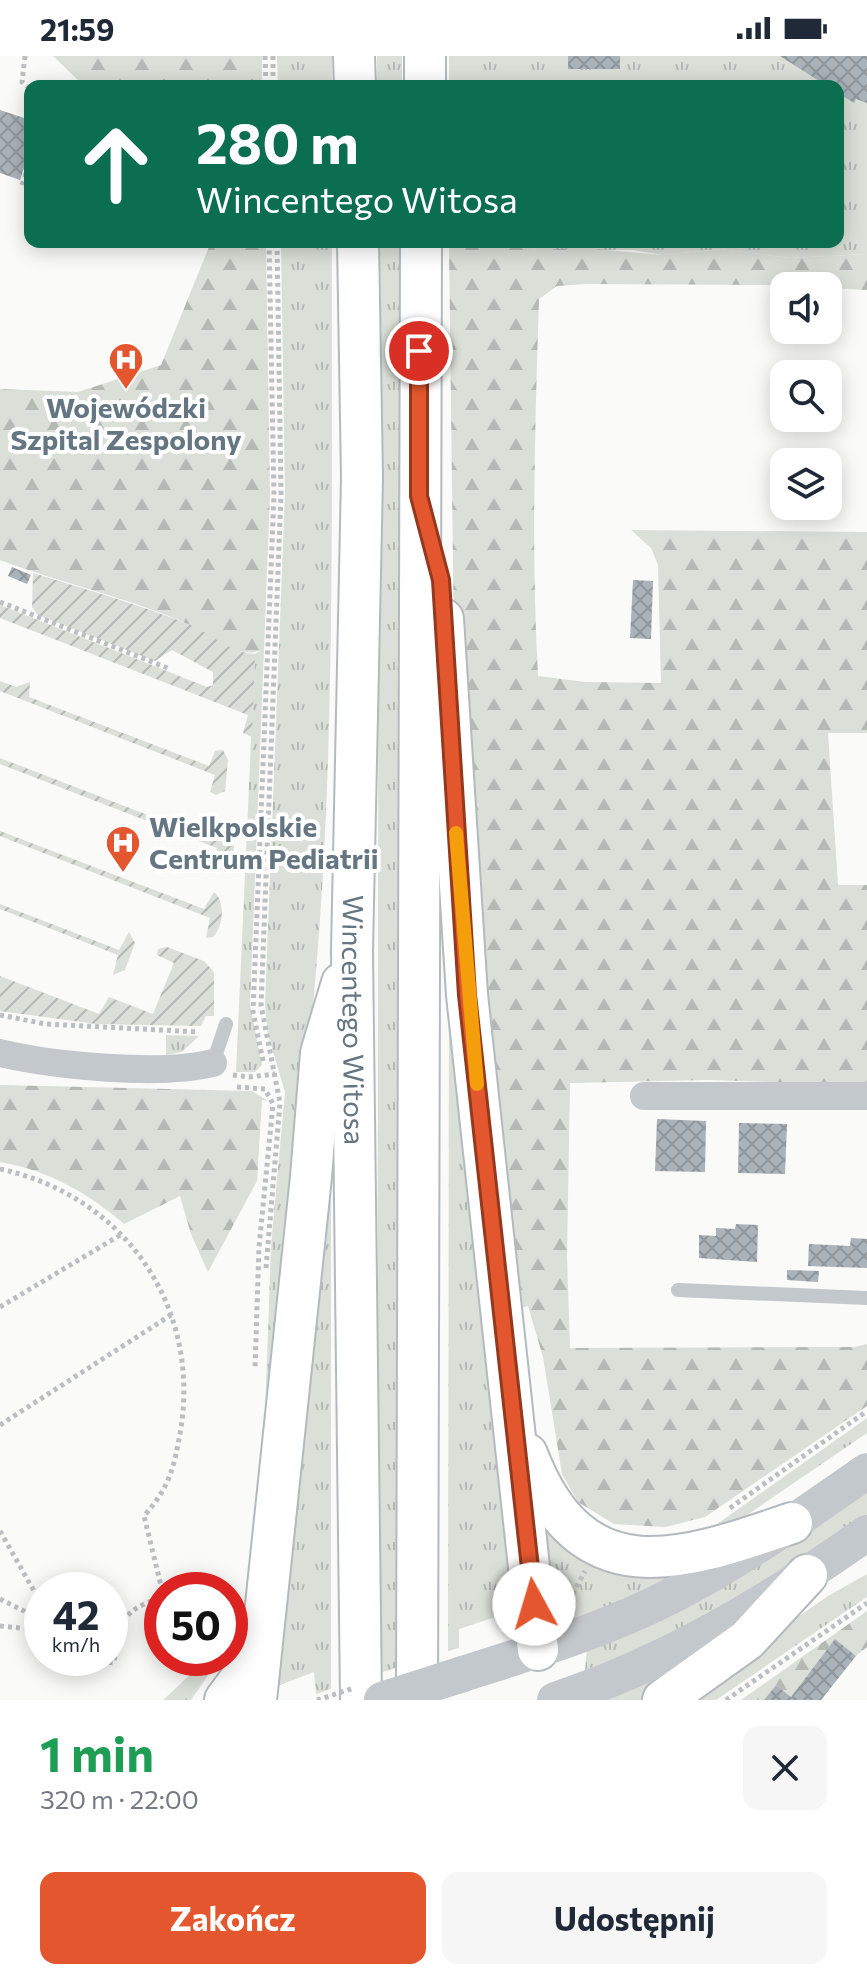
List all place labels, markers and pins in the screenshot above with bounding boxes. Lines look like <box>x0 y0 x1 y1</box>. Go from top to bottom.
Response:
pin <box>385 317 453 385</box>
hospital icon: Wojewódzki Szpital Zespolony <box>107 341 145 391</box>
place label: Wojewódzki Szpital Zespolony <box>10 390 242 456</box>
place label: Wielkpolskie Centrum Pediatrii <box>149 809 379 875</box>
hospital icon: Wielkpolskie Centrum Pediatrii <box>104 824 142 874</box>

